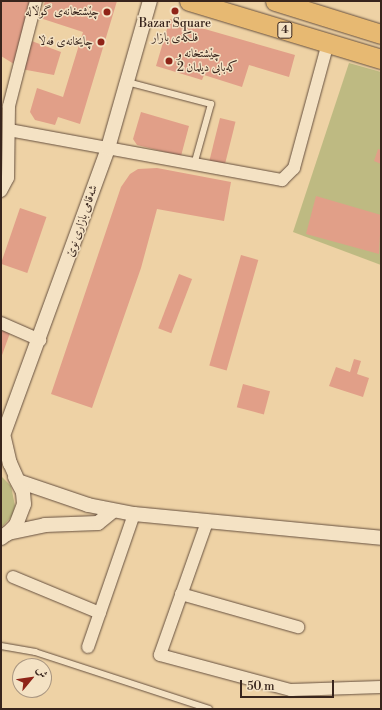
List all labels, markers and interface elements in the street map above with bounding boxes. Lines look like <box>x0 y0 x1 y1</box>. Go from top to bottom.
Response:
place label: چێشتخانەی گوڵالە <box>25 5 99 19</box>
marker: Bazar Square فلکەی بازار <box>170 6 180 16</box>
marker: چێشتخانەی گوڵالە <box>102 7 112 17</box>
place label: Bazar Square فلکەی بازار <box>139 17 211 45</box>
road number: 4 <box>277 21 293 39</box>
place label: چایخانەی قەڵا <box>38 35 93 49</box>
marker: چایخانەی قەڵا <box>96 37 106 47</box>
place label: چێشتخانە و کەبابی دیلمان 2 <box>177 47 238 75</box>
marker: چێشتخانە و کەبابی دیلمان 2 <box>164 56 174 66</box>
street label: شەقامی بازاری نوێ <box>63 183 101 259</box>
north arrow <box>12 658 52 698</box>
text: ش <box>33 664 50 681</box>
scale bar <box>242 672 336 698</box>
text: 50 m <box>247 679 275 694</box>

